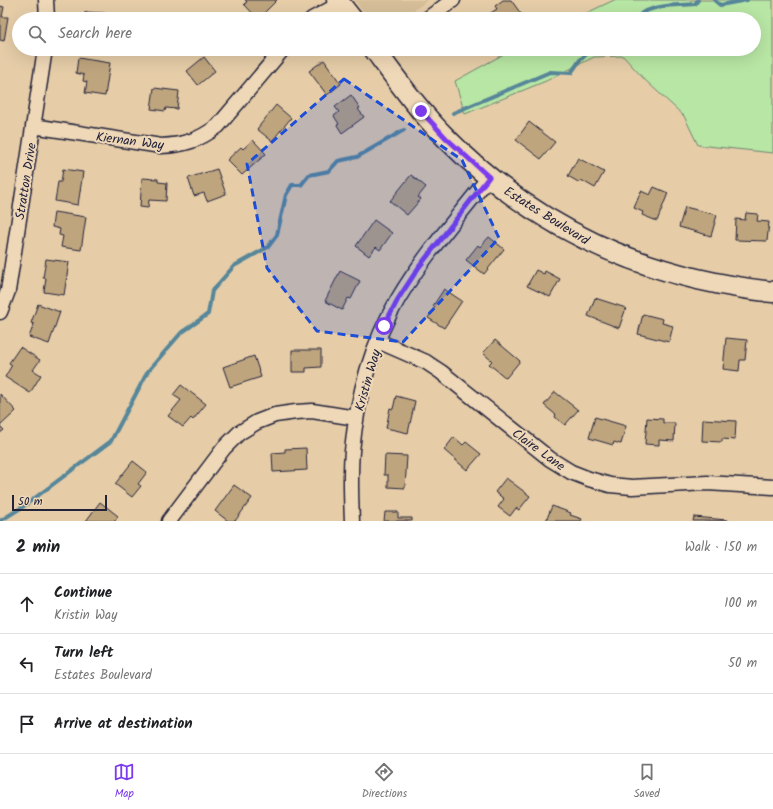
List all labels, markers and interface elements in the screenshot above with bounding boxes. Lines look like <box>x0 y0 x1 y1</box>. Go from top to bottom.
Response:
search box <box>12 12 761 56</box>
text: Search here <box>58 22 132 46</box>
icon: search <box>26 23 48 45</box>
route end <box>412 102 430 120</box>
street label: Kiernan Way <box>95 127 166 156</box>
street label: Stratton Drive <box>10 141 43 221</box>
street label: Estates Boulevard <box>499 181 594 251</box>
route start <box>375 317 393 335</box>
street label: Kristin Way <box>350 346 387 414</box>
street label: Claire Lane <box>507 424 569 477</box>
scale bar <box>12 493 107 512</box>
text: 50 m <box>18 493 43 511</box>
text: 2 min <box>16 534 60 561</box>
text: Walk · 150 m <box>685 537 757 558</box>
text: Continue <box>54 581 112 605</box>
icon: ahead <box>16 593 38 615</box>
text: 100 m <box>724 593 757 614</box>
text: Kristin Way <box>54 605 117 626</box>
text: Turn left <box>54 641 114 665</box>
icon: left <box>16 653 38 675</box>
text: 50 m <box>728 653 757 674</box>
text: Estates Boulevard <box>54 665 152 686</box>
text: Arrive at destination <box>54 712 193 736</box>
icon: arrive <box>16 713 38 735</box>
tab: Map <box>113 761 135 803</box>
tab: Directions <box>362 761 407 803</box>
tab: Saved <box>634 761 660 803</box>

